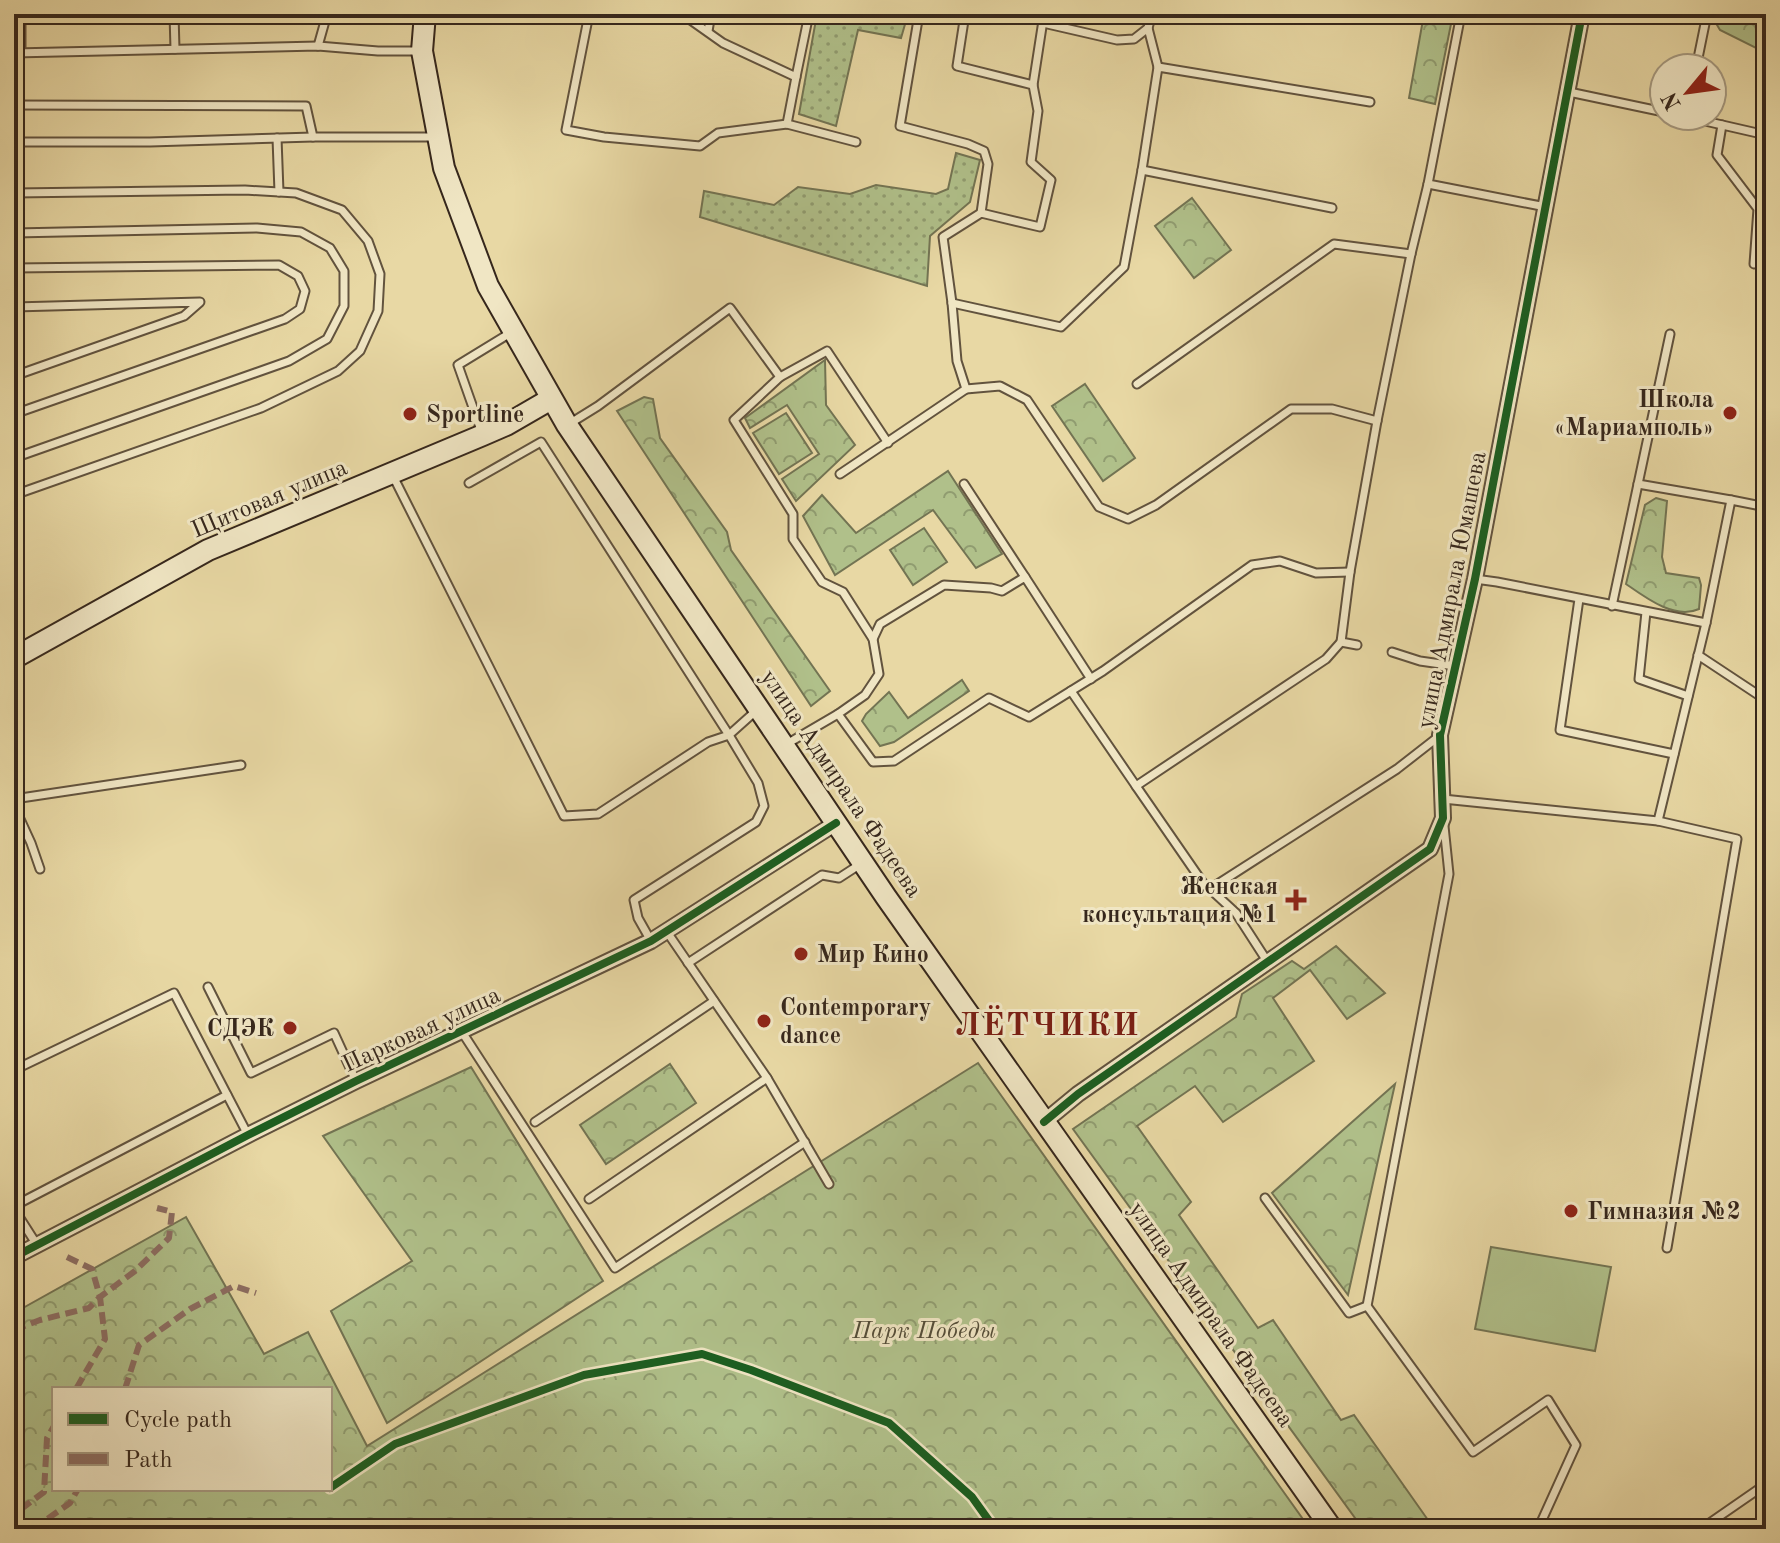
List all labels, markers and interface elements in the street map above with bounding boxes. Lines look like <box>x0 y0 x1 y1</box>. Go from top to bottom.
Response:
north arrow <box>1648 52 1728 132</box>
text: N <box>1658 88 1686 113</box>
place label: Школа «Мариамполь» <box>1554 389 1714 441</box>
place label: Sportline <box>426 404 524 428</box>
marker: Школа «Мариамполь» <box>1721 404 1739 422</box>
marker: Sportline <box>401 405 419 423</box>
street label: улица Адмирала Юмашева <box>1414 449 1492 731</box>
street label: Щитовая улица <box>188 456 351 543</box>
street label: улица Адмирала Фадеева <box>755 666 926 903</box>
place label: Женская консультация №1 <box>1082 876 1278 928</box>
marker: Женская консультация №1 <box>1285 889 1307 911</box>
place label: Мир Кино <box>817 944 929 968</box>
marker: Мир Кино <box>792 945 810 963</box>
street label: Парковая улица <box>339 984 505 1078</box>
place label: Contemporary dance <box>780 997 931 1049</box>
district label: ЛЁТЧИКИ <box>955 1005 1141 1043</box>
marker: Contemporary dance <box>755 1012 773 1030</box>
place label: СДЭК <box>207 1018 274 1042</box>
marker: СДЭК <box>281 1019 299 1037</box>
street label: улица Адмирала Фадеева <box>1123 1198 1297 1432</box>
place label: Гимназия №2 <box>1587 1201 1741 1225</box>
marker: Гимназия №2 <box>1562 1202 1580 1220</box>
park label: Парк Победы <box>851 1320 996 1344</box>
legend <box>52 1387 332 1491</box>
text: Cycle path <box>124 1409 232 1433</box>
text: Path <box>124 1449 173 1473</box>

